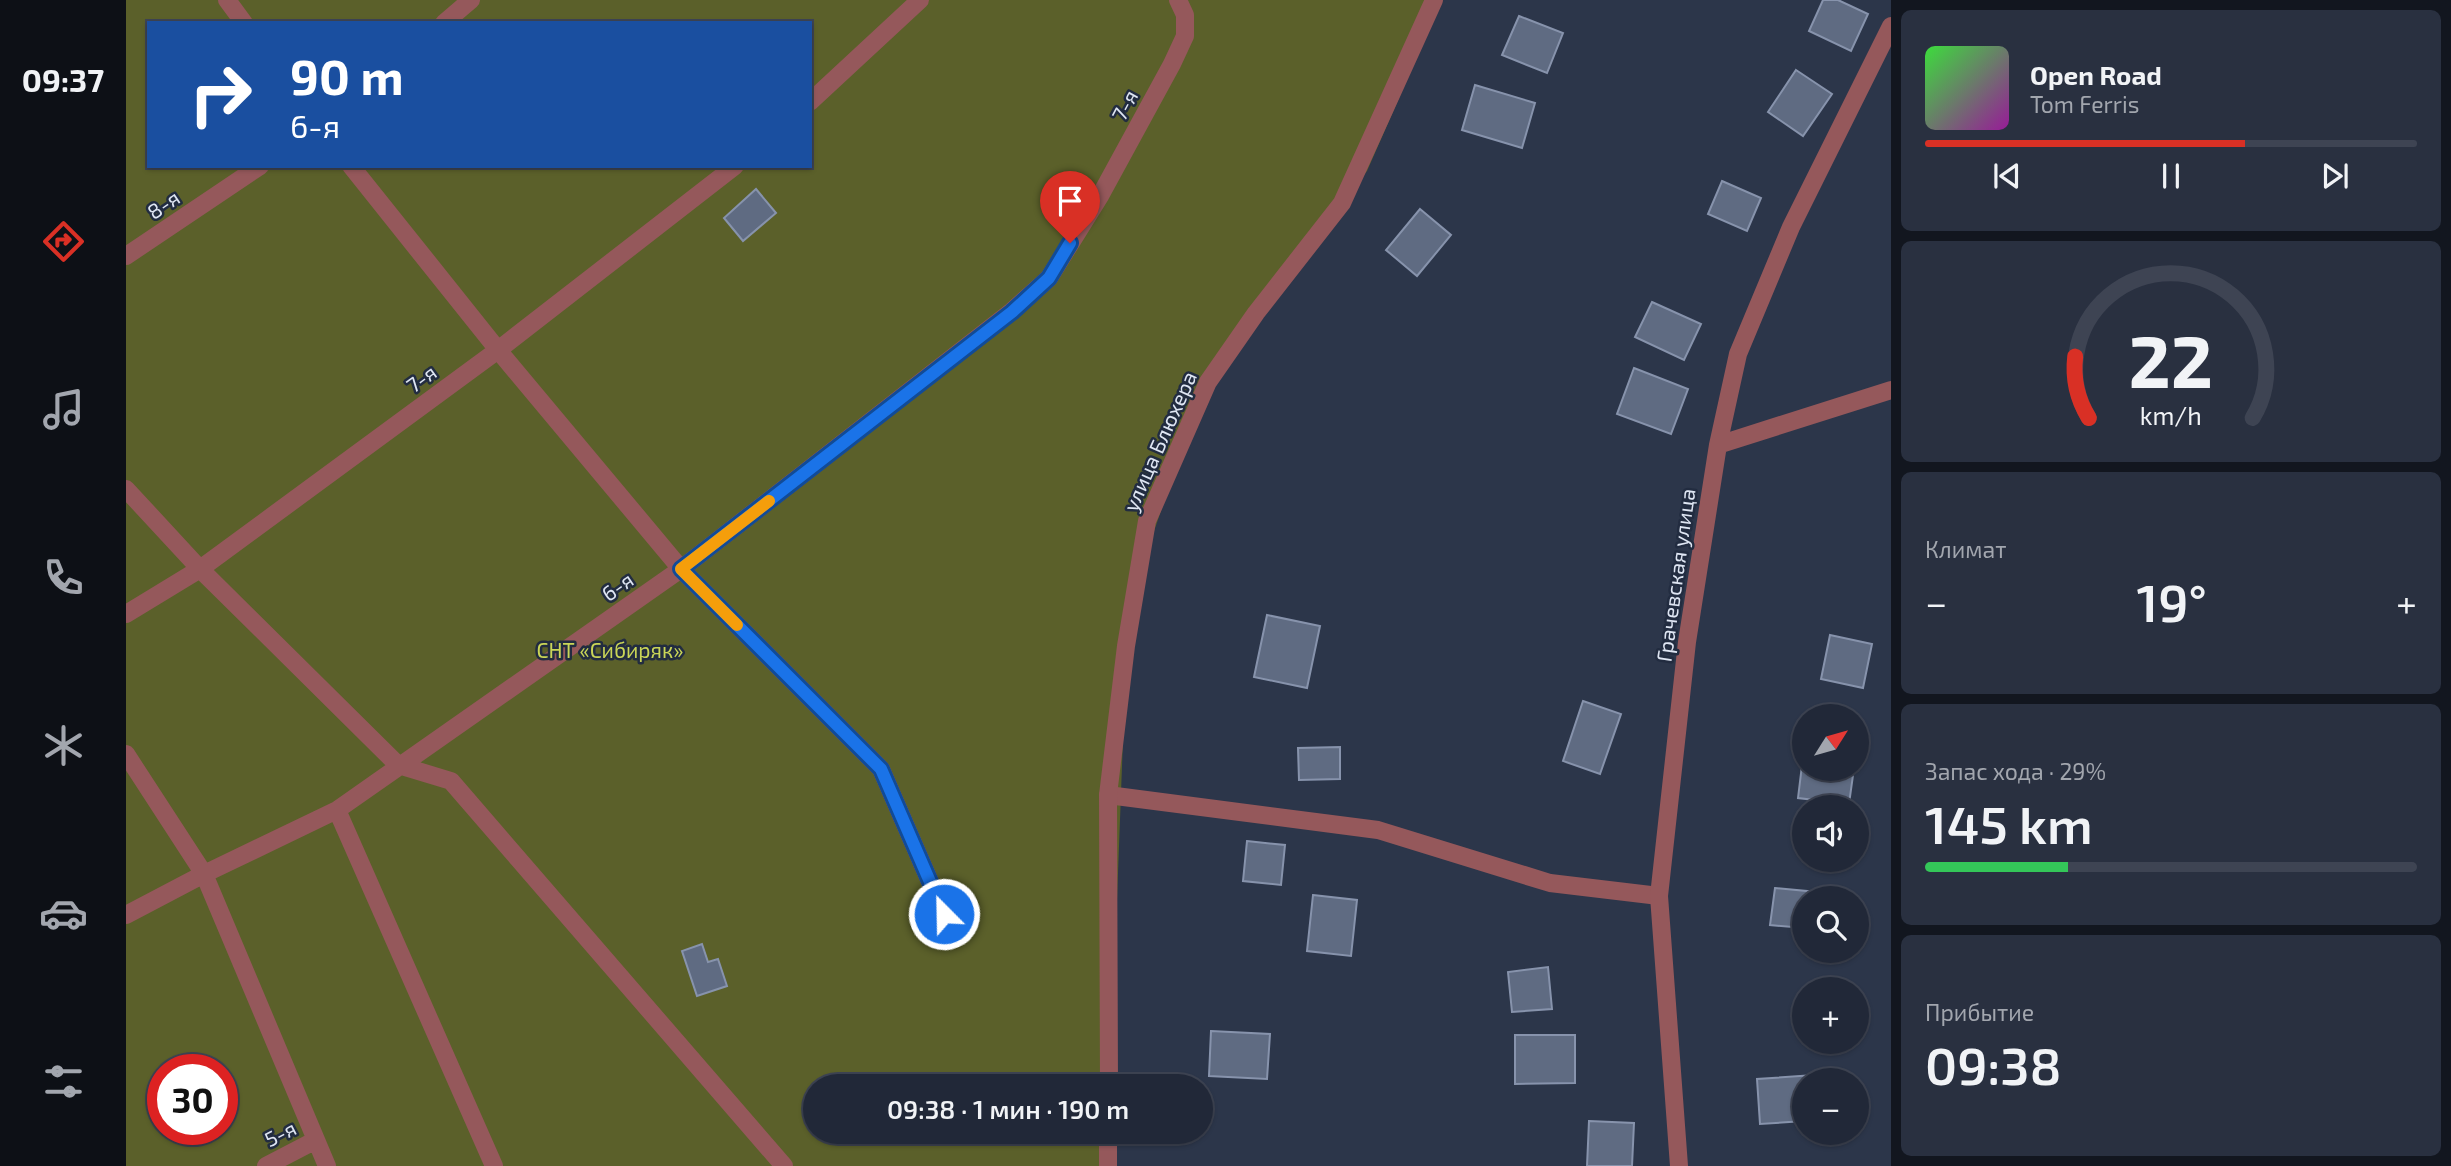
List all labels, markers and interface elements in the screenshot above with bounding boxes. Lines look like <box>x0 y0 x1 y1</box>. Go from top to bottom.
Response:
text: 90 m <box>290 46 404 105</box>
icon: right <box>175 49 266 140</box>
text: Open Road <box>2030 59 2162 90</box>
text: 09:37 <box>22 60 104 98</box>
street label: 7-я <box>1106 85 1142 125</box>
text: Tom Ferris <box>2030 90 2139 118</box>
text: 6-я <box>290 106 340 144</box>
icon: previous <box>1988 157 2026 195</box>
icon: pause <box>2152 157 2190 195</box>
icon: next <box>2316 157 2354 195</box>
pin <box>1040 171 1100 243</box>
icon: arrive <box>1051 182 1089 220</box>
street label: 8-я <box>142 184 184 224</box>
icon: directions <box>39 217 88 266</box>
text: 22 <box>2129 315 2213 403</box>
street label: 7-я <box>401 359 441 397</box>
street label: улица Блюхера <box>1117 367 1202 515</box>
icon: music <box>39 385 88 434</box>
text: km/h <box>2140 400 2202 430</box>
street label: Грачевская улица <box>1650 487 1701 663</box>
text: Климат <box>1925 535 2006 563</box>
icon: phone <box>39 553 88 602</box>
street label: 6-я <box>596 566 638 606</box>
text: 19° <box>2136 570 2207 632</box>
text: − <box>1925 579 1947 625</box>
text: + <box>2396 579 2417 625</box>
park label: СНТ «Сибиряк» <box>537 637 683 662</box>
north arrow <box>1792 704 1869 780</box>
map controls <box>1792 704 1869 1145</box>
icon: climate <box>39 721 88 770</box>
text: Запас хода · 29% <box>1925 757 2106 785</box>
text: 145 km <box>1925 792 2093 854</box>
button: sound <box>1792 795 1869 872</box>
position arrow <box>907 877 981 951</box>
button: search <box>1792 886 1869 963</box>
icon: car <box>39 889 88 938</box>
button: + <box>1792 977 1869 1054</box>
text: Прибытие <box>1925 998 2034 1026</box>
text: 09:38 <box>1925 1033 2062 1095</box>
speed limit sign: 30 <box>147 1054 238 1145</box>
icon: filters <box>39 1057 88 1106</box>
button: − <box>1792 1068 1869 1145</box>
text: 09:38 · 1 мин · 190 m <box>887 1093 1129 1124</box>
street label: 5-я <box>260 1115 300 1151</box>

